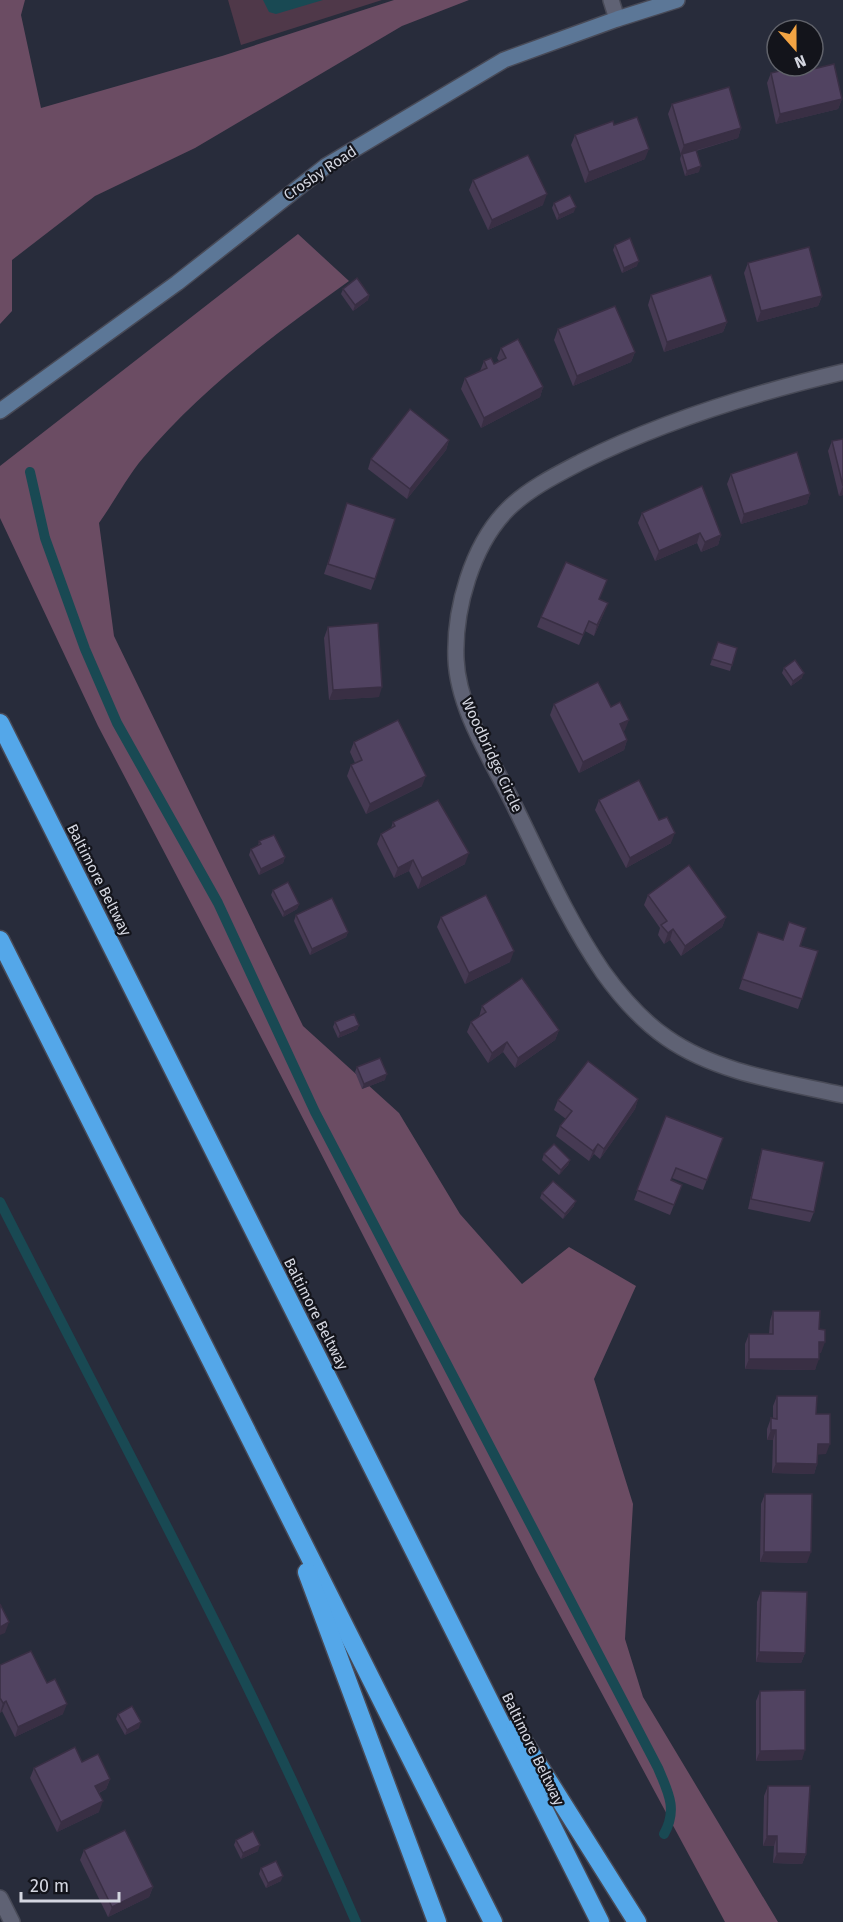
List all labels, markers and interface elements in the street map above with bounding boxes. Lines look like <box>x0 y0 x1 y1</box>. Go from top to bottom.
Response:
north arrow <box>765 18 825 78</box>
text: N <box>792 51 809 72</box>
street label: Crosby Road <box>280 142 360 204</box>
street label: Woodbridge Circle <box>458 695 526 815</box>
street label: Baltimore Beltway <box>63 821 135 940</box>
street label: Baltimore Beltway <box>280 1255 352 1374</box>
street label: Baltimore Beltway <box>498 1690 568 1809</box>
scale bar <box>21 1865 118 1903</box>
text: 20 m <box>30 1875 69 1897</box>

